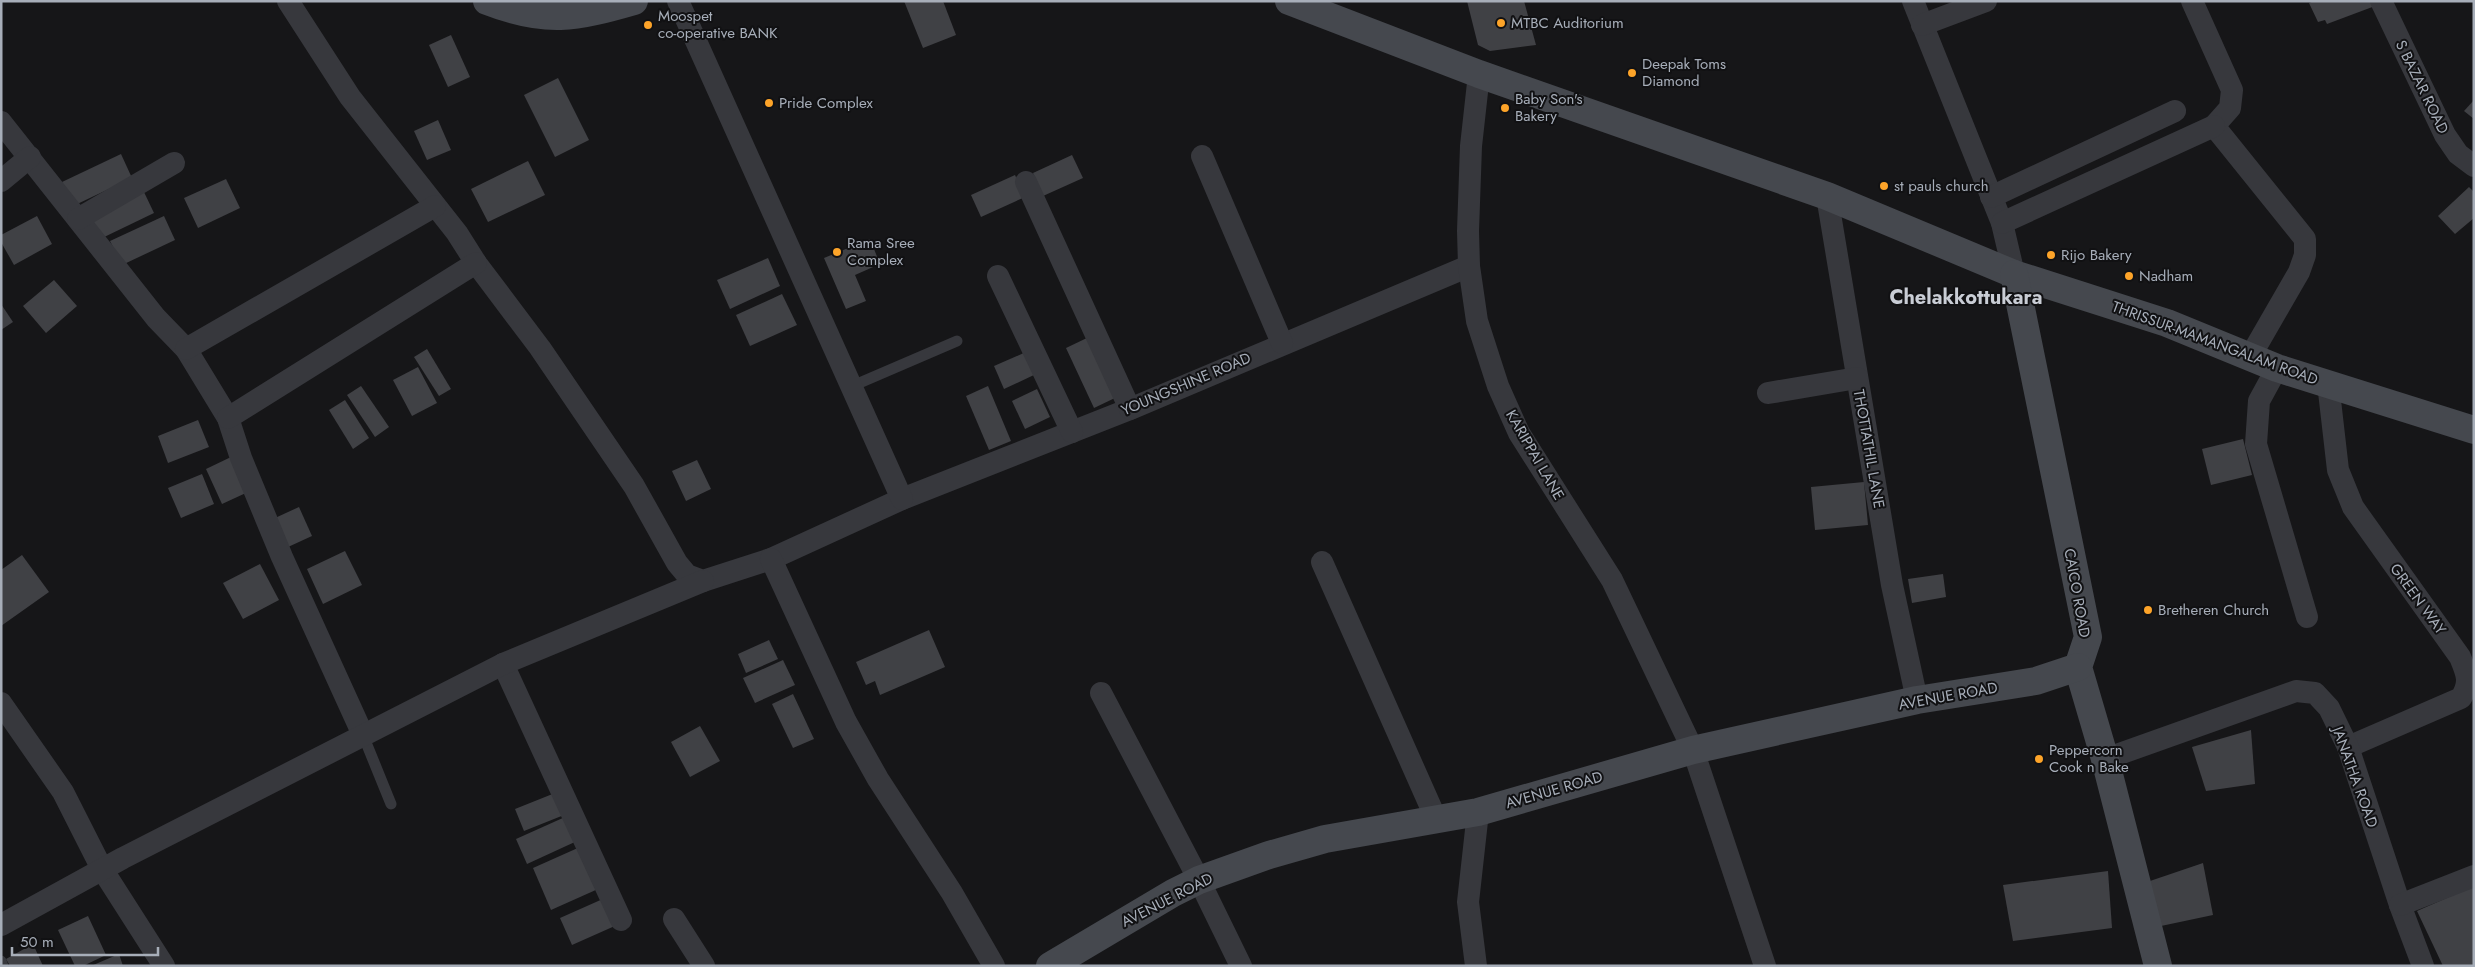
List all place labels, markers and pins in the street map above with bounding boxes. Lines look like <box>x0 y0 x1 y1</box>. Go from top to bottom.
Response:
place label: Moospet co-operative BANK <box>658 5 778 44</box>
place label: MTBC Auditorium <box>1511 12 1624 34</box>
marker: MTBC Auditorium <box>1495 17 1507 29</box>
marker: Moospet co-operative BANK <box>642 19 654 31</box>
place label: Deepak Toms Diamond <box>1642 53 1726 92</box>
marker: Deepak Toms Diamond <box>1626 67 1638 79</box>
place label: Baby Son's Bakery <box>1515 88 1583 127</box>
place label: Pride Complex <box>779 92 873 114</box>
marker: Pride Complex <box>763 97 775 109</box>
marker: Baby Son's Bakery <box>1499 102 1511 114</box>
place label: st pauls church <box>1894 175 1989 197</box>
marker: st pauls church <box>1878 180 1890 192</box>
place label: Rama Sree Complex <box>847 232 915 271</box>
place label: Rijo Bakery <box>2061 244 2132 266</box>
marker: Rama Sree Complex <box>831 246 843 258</box>
marker: Rijo Bakery <box>2045 249 2057 261</box>
place label: Nadham <box>2139 265 2193 287</box>
marker: Nadham <box>2123 270 2135 282</box>
place label: Bretheren Church <box>2158 599 2269 621</box>
marker: Bretheren Church <box>2142 604 2154 616</box>
place label: Peppercorn Cook n Bake <box>2049 739 2129 778</box>
marker: Peppercorn Cook n Bake <box>2033 753 2045 765</box>

